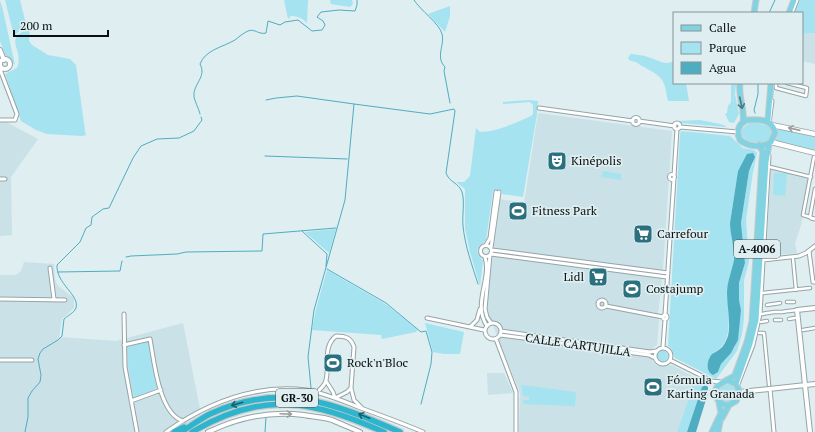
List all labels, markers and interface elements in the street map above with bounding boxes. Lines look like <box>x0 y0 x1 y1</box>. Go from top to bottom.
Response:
scale bar <box>14 12 108 38</box>
legend <box>673 12 803 84</box>
text: 200 m <box>20 18 53 33</box>
text: Calle <box>709 20 736 35</box>
text: Parque <box>709 40 746 55</box>
text: Agua <box>709 60 736 75</box>
one-way arrow <box>737 96 745 109</box>
one-way arrow <box>787 125 800 132</box>
theatre icon: Kinépolis <box>546 150 568 172</box>
place label: Kinépolis <box>571 153 621 168</box>
sports icon: Fitness Park <box>507 200 529 222</box>
place label: Fitness Park <box>532 203 598 218</box>
supermarket icon: Carrefour <box>632 223 654 245</box>
place label: Carrefour <box>657 226 708 241</box>
road number: A-4006 <box>734 240 780 258</box>
supermarket icon: Lidl <box>587 266 609 288</box>
place label: Lidl <box>564 269 584 284</box>
sports icon: Costajump <box>621 278 643 300</box>
place label: Costajump <box>646 281 703 296</box>
street label: CALLE CARTUJILLA <box>524 330 633 359</box>
sports icon: Rock'n'Bloc <box>322 352 344 374</box>
place label: Rock'n'Bloc <box>347 355 409 370</box>
place label: Fórmula Karting Granada <box>667 372 755 401</box>
sports icon: Fórmula Karting Granada <box>642 376 664 398</box>
road number: GR-30 <box>276 389 318 407</box>
one-way arrow <box>231 401 244 408</box>
one-way arrow <box>279 410 292 418</box>
one-way arrow <box>358 412 370 420</box>

